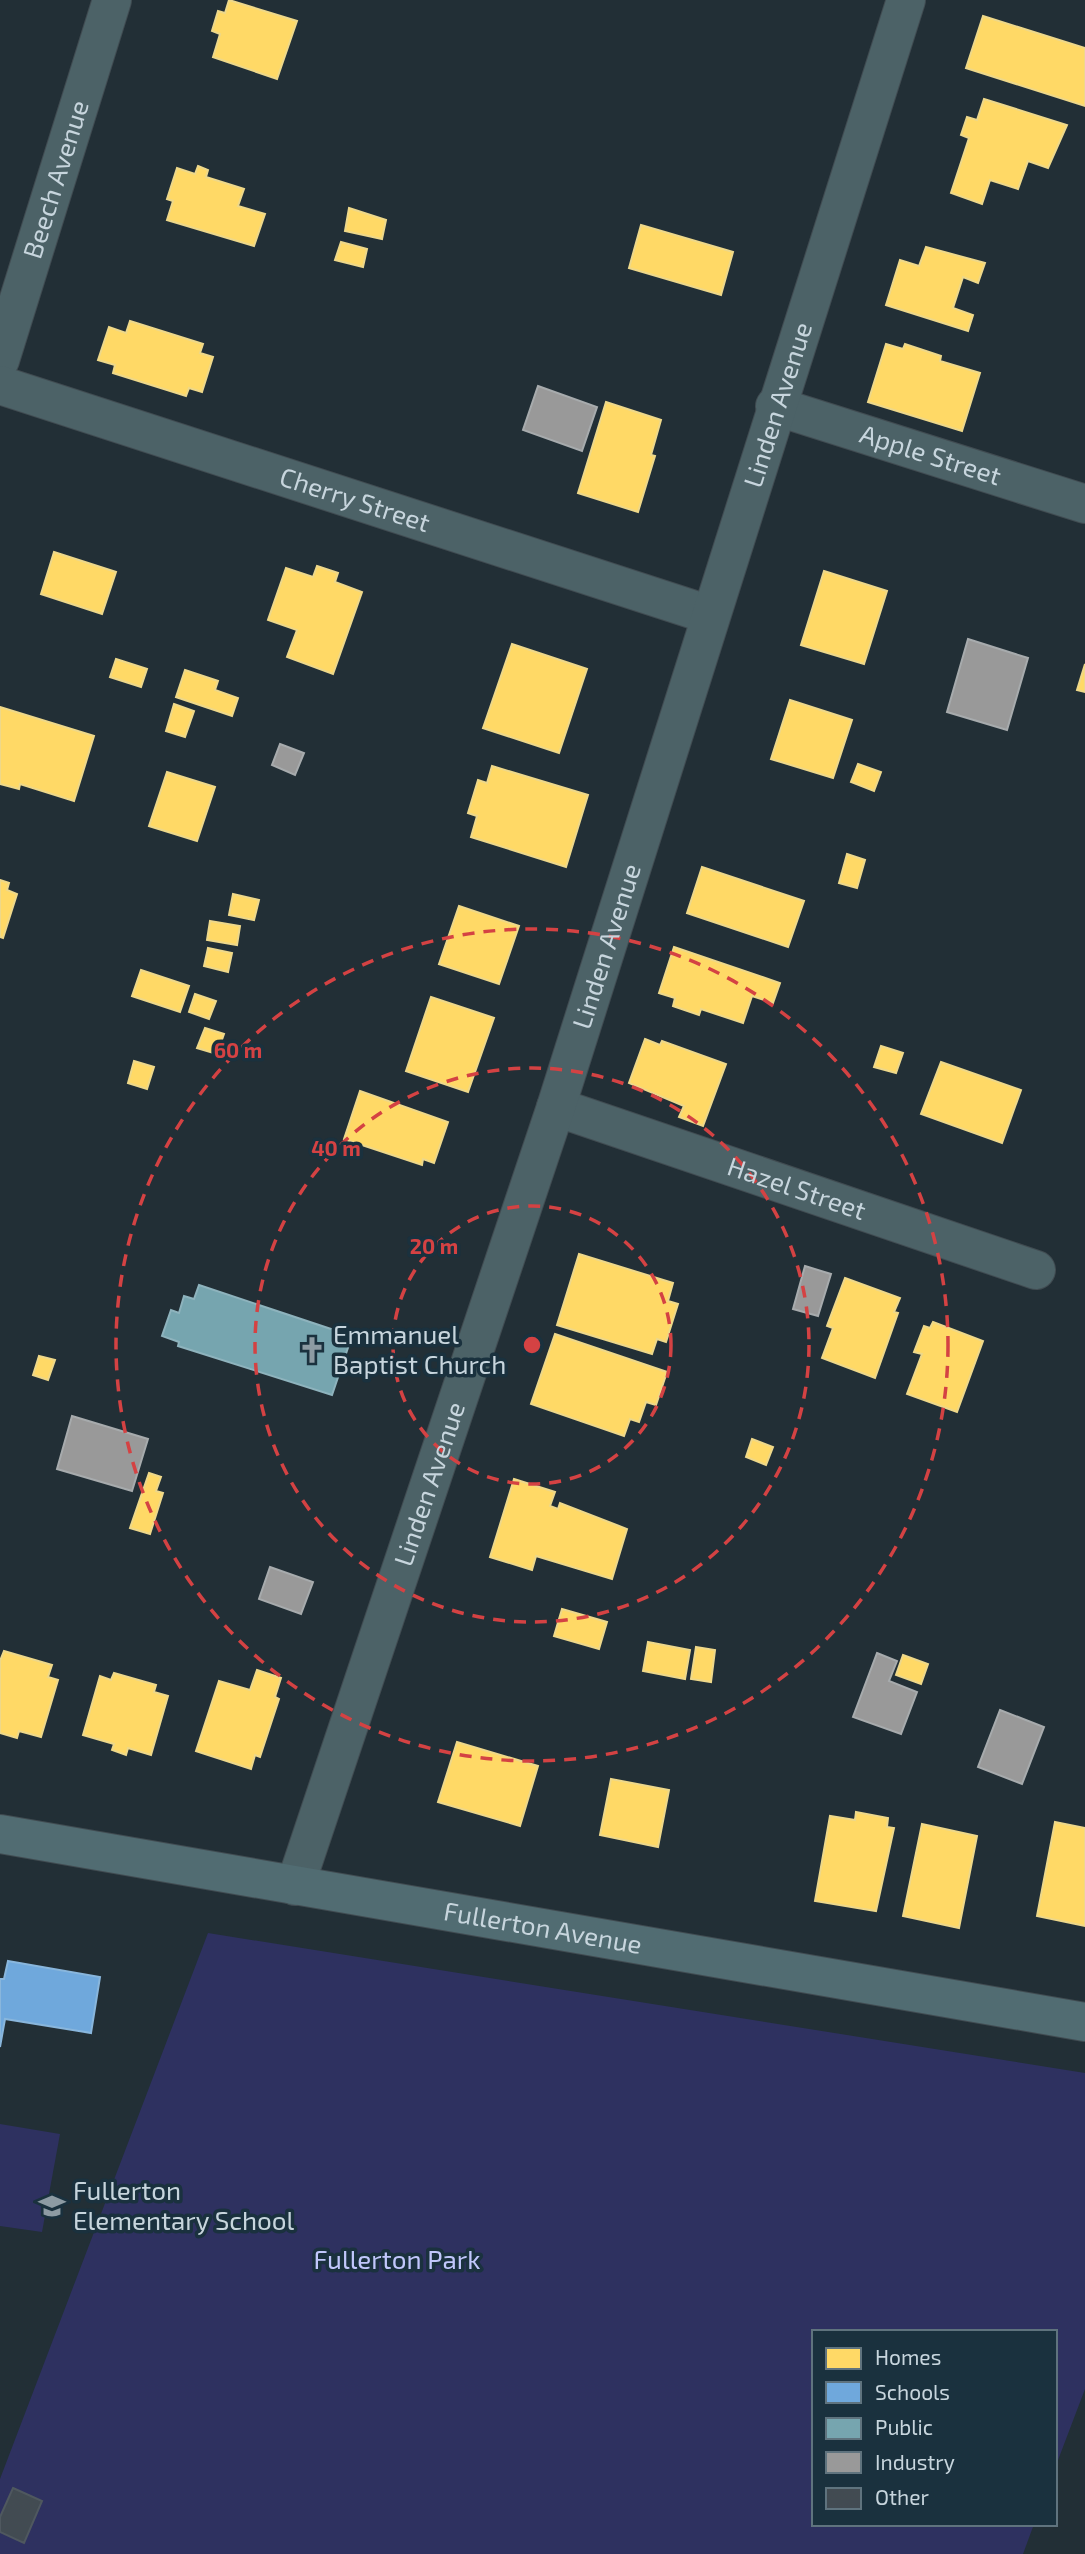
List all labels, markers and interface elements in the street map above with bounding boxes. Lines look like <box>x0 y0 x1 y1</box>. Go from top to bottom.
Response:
street label: Beech Avenue <box>16 96 94 262</box>
street label: Linden Avenue <box>736 318 817 491</box>
street label: Apple Street <box>857 417 1005 491</box>
street label: Cherry Street <box>276 460 434 537</box>
street label: Linden Avenue <box>565 860 646 1032</box>
text: 60 m <box>214 1037 262 1062</box>
text: 40 m <box>311 1135 361 1160</box>
street label: Hazel Street <box>724 1149 870 1225</box>
text: 20 m <box>410 1233 458 1258</box>
place label: Emmanuel Baptist Church <box>333 1318 506 1379</box>
centre of rings <box>520 1333 544 1357</box>
church icon: Emmanuel Baptist Church <box>297 1335 327 1365</box>
street label: Linden Avenue <box>386 1397 470 1570</box>
street label: Fullerton Avenue <box>442 1894 645 1959</box>
place label: Fullerton Elementary School <box>73 2174 295 2235</box>
school or university icon: Fullerton Elementary School <box>37 2191 67 2221</box>
park label: Fullerton Park <box>314 2243 481 2274</box>
legend <box>812 2330 1057 2526</box>
text: Homes <box>875 2344 941 2369</box>
text: Schools <box>875 2379 950 2404</box>
text: Public <box>875 2414 933 2439</box>
text: Industry <box>875 2449 955 2474</box>
text: Other <box>875 2484 930 2509</box>

